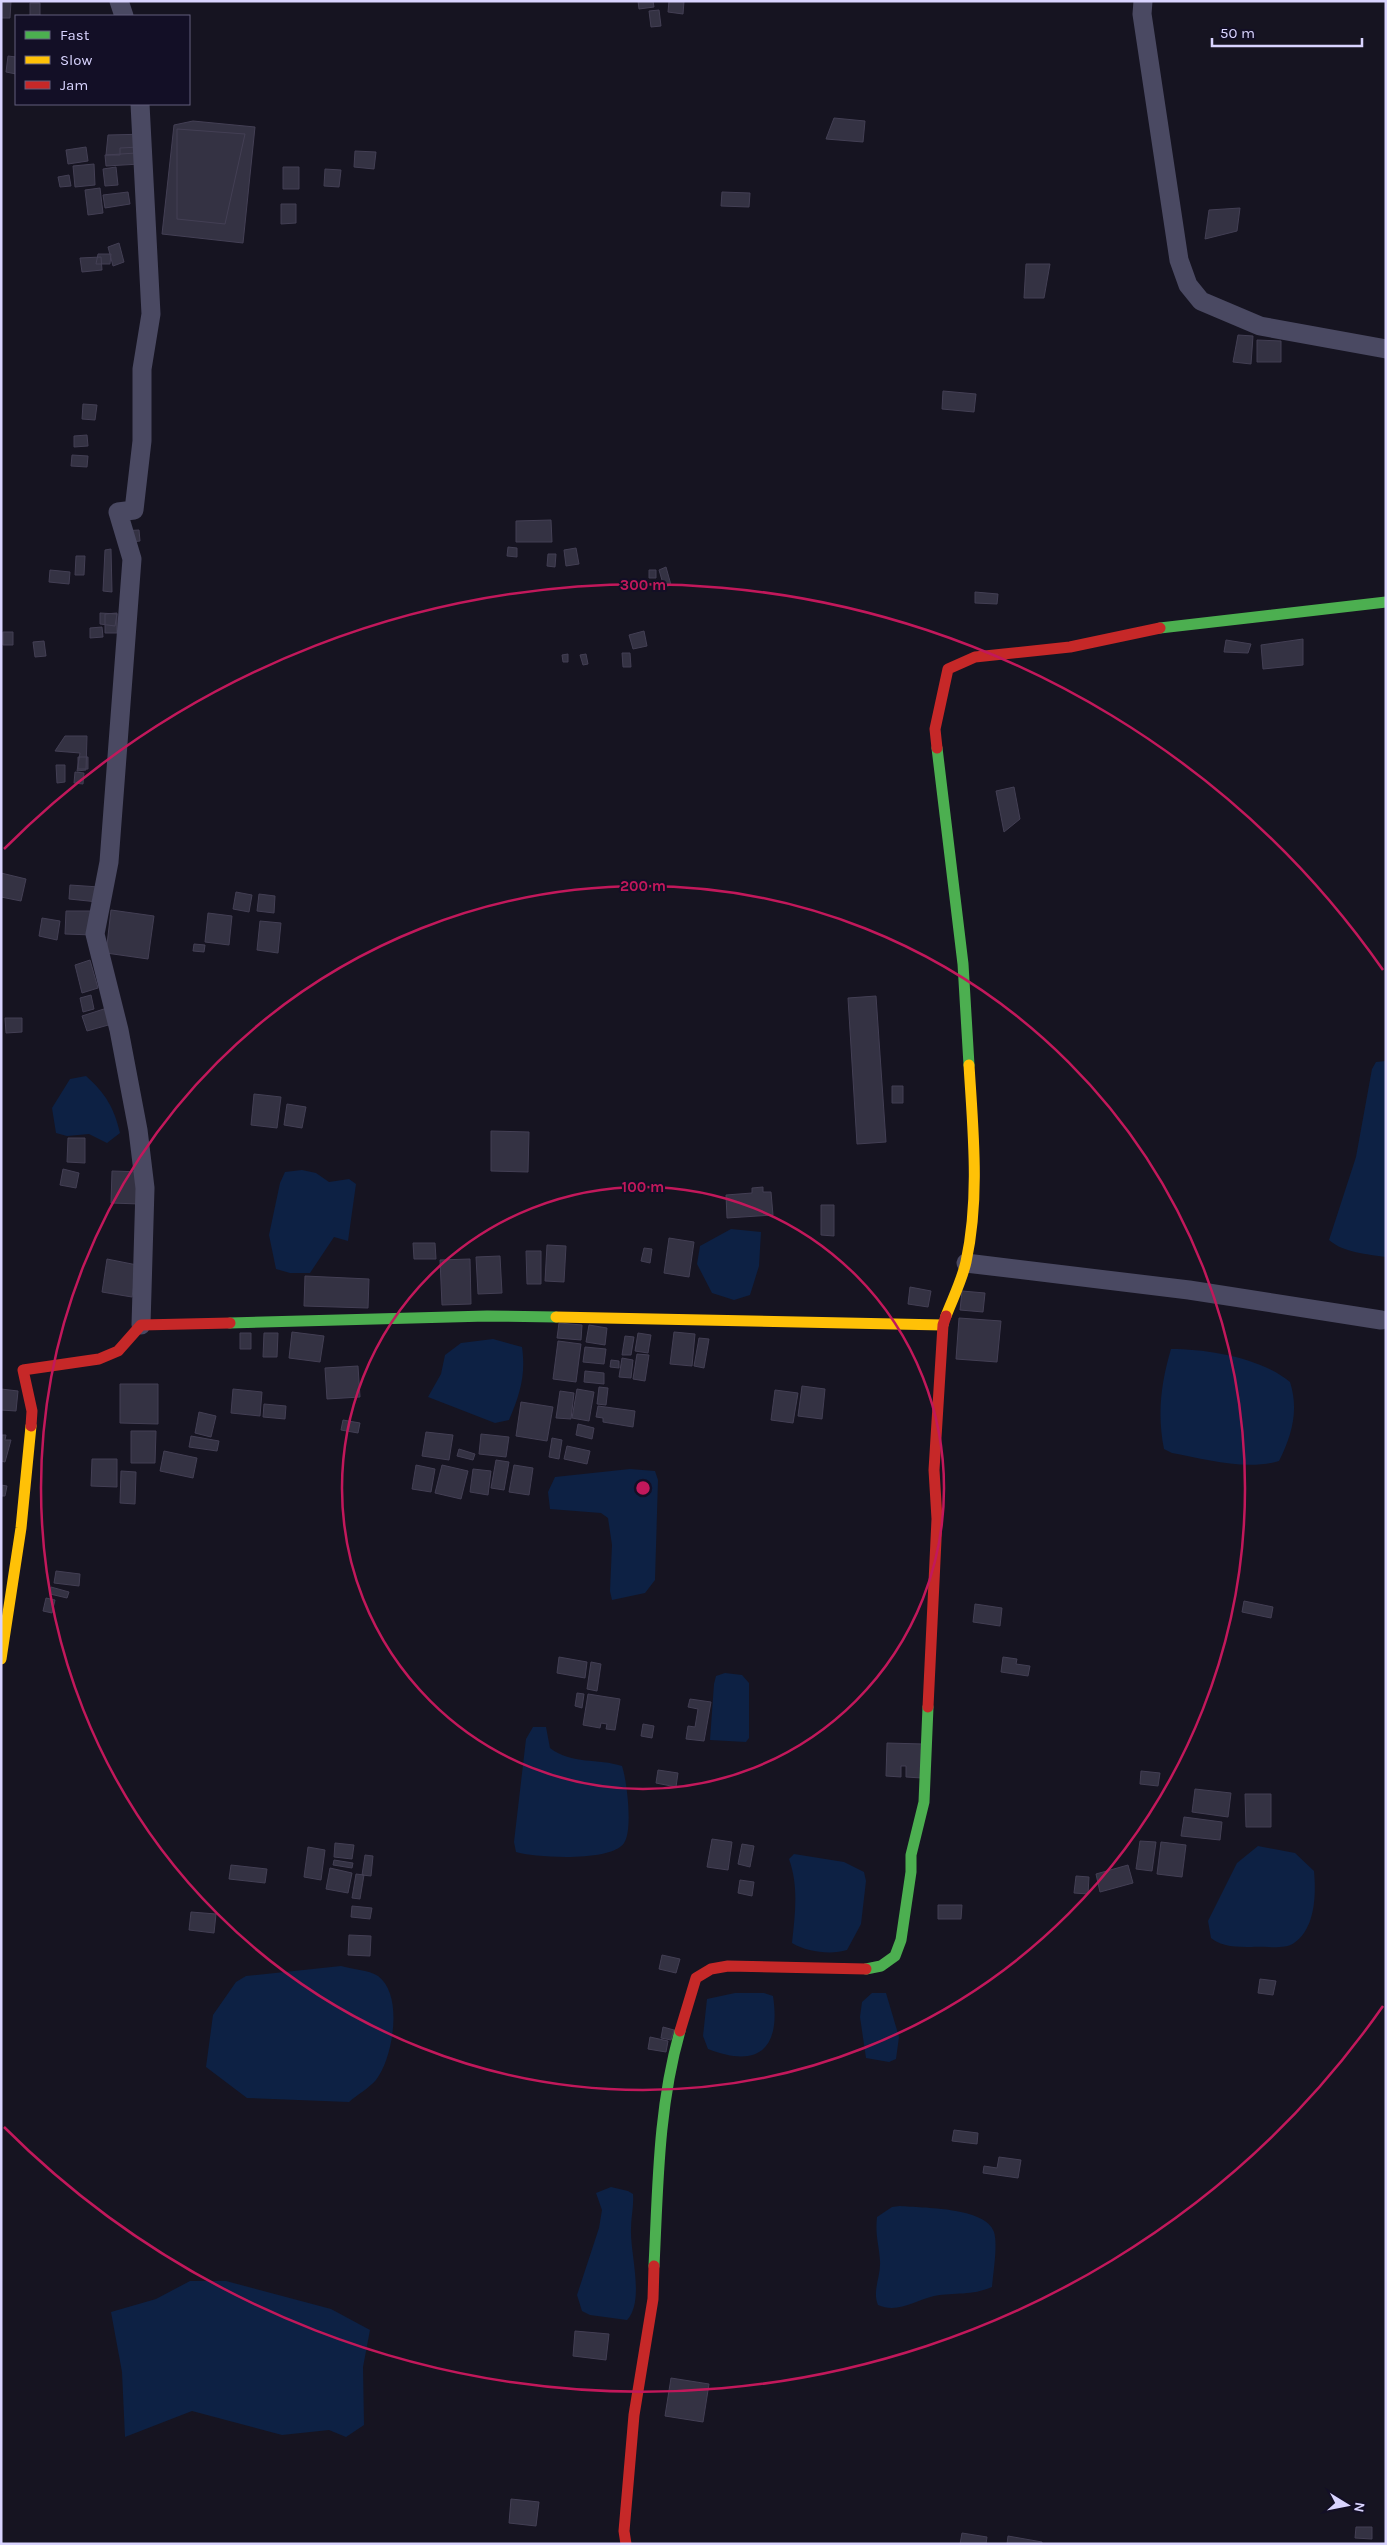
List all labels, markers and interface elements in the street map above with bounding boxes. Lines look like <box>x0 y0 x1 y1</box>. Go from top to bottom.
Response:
legend <box>15 15 190 105</box>
scale bar <box>1212 15 1362 47</box>
text: 50 m <box>1220 24 1255 42</box>
text: Fast <box>60 26 90 44</box>
text: Slow <box>60 51 92 69</box>
text: Jam <box>60 76 88 94</box>
text: 300 m <box>620 576 666 594</box>
text: 200 m <box>620 877 666 895</box>
text: 100 m <box>622 1178 664 1196</box>
centre of rings <box>634 1479 652 1497</box>
north arrow <box>1322 2480 1372 2530</box>
text: N <box>1350 2501 1369 2514</box>

